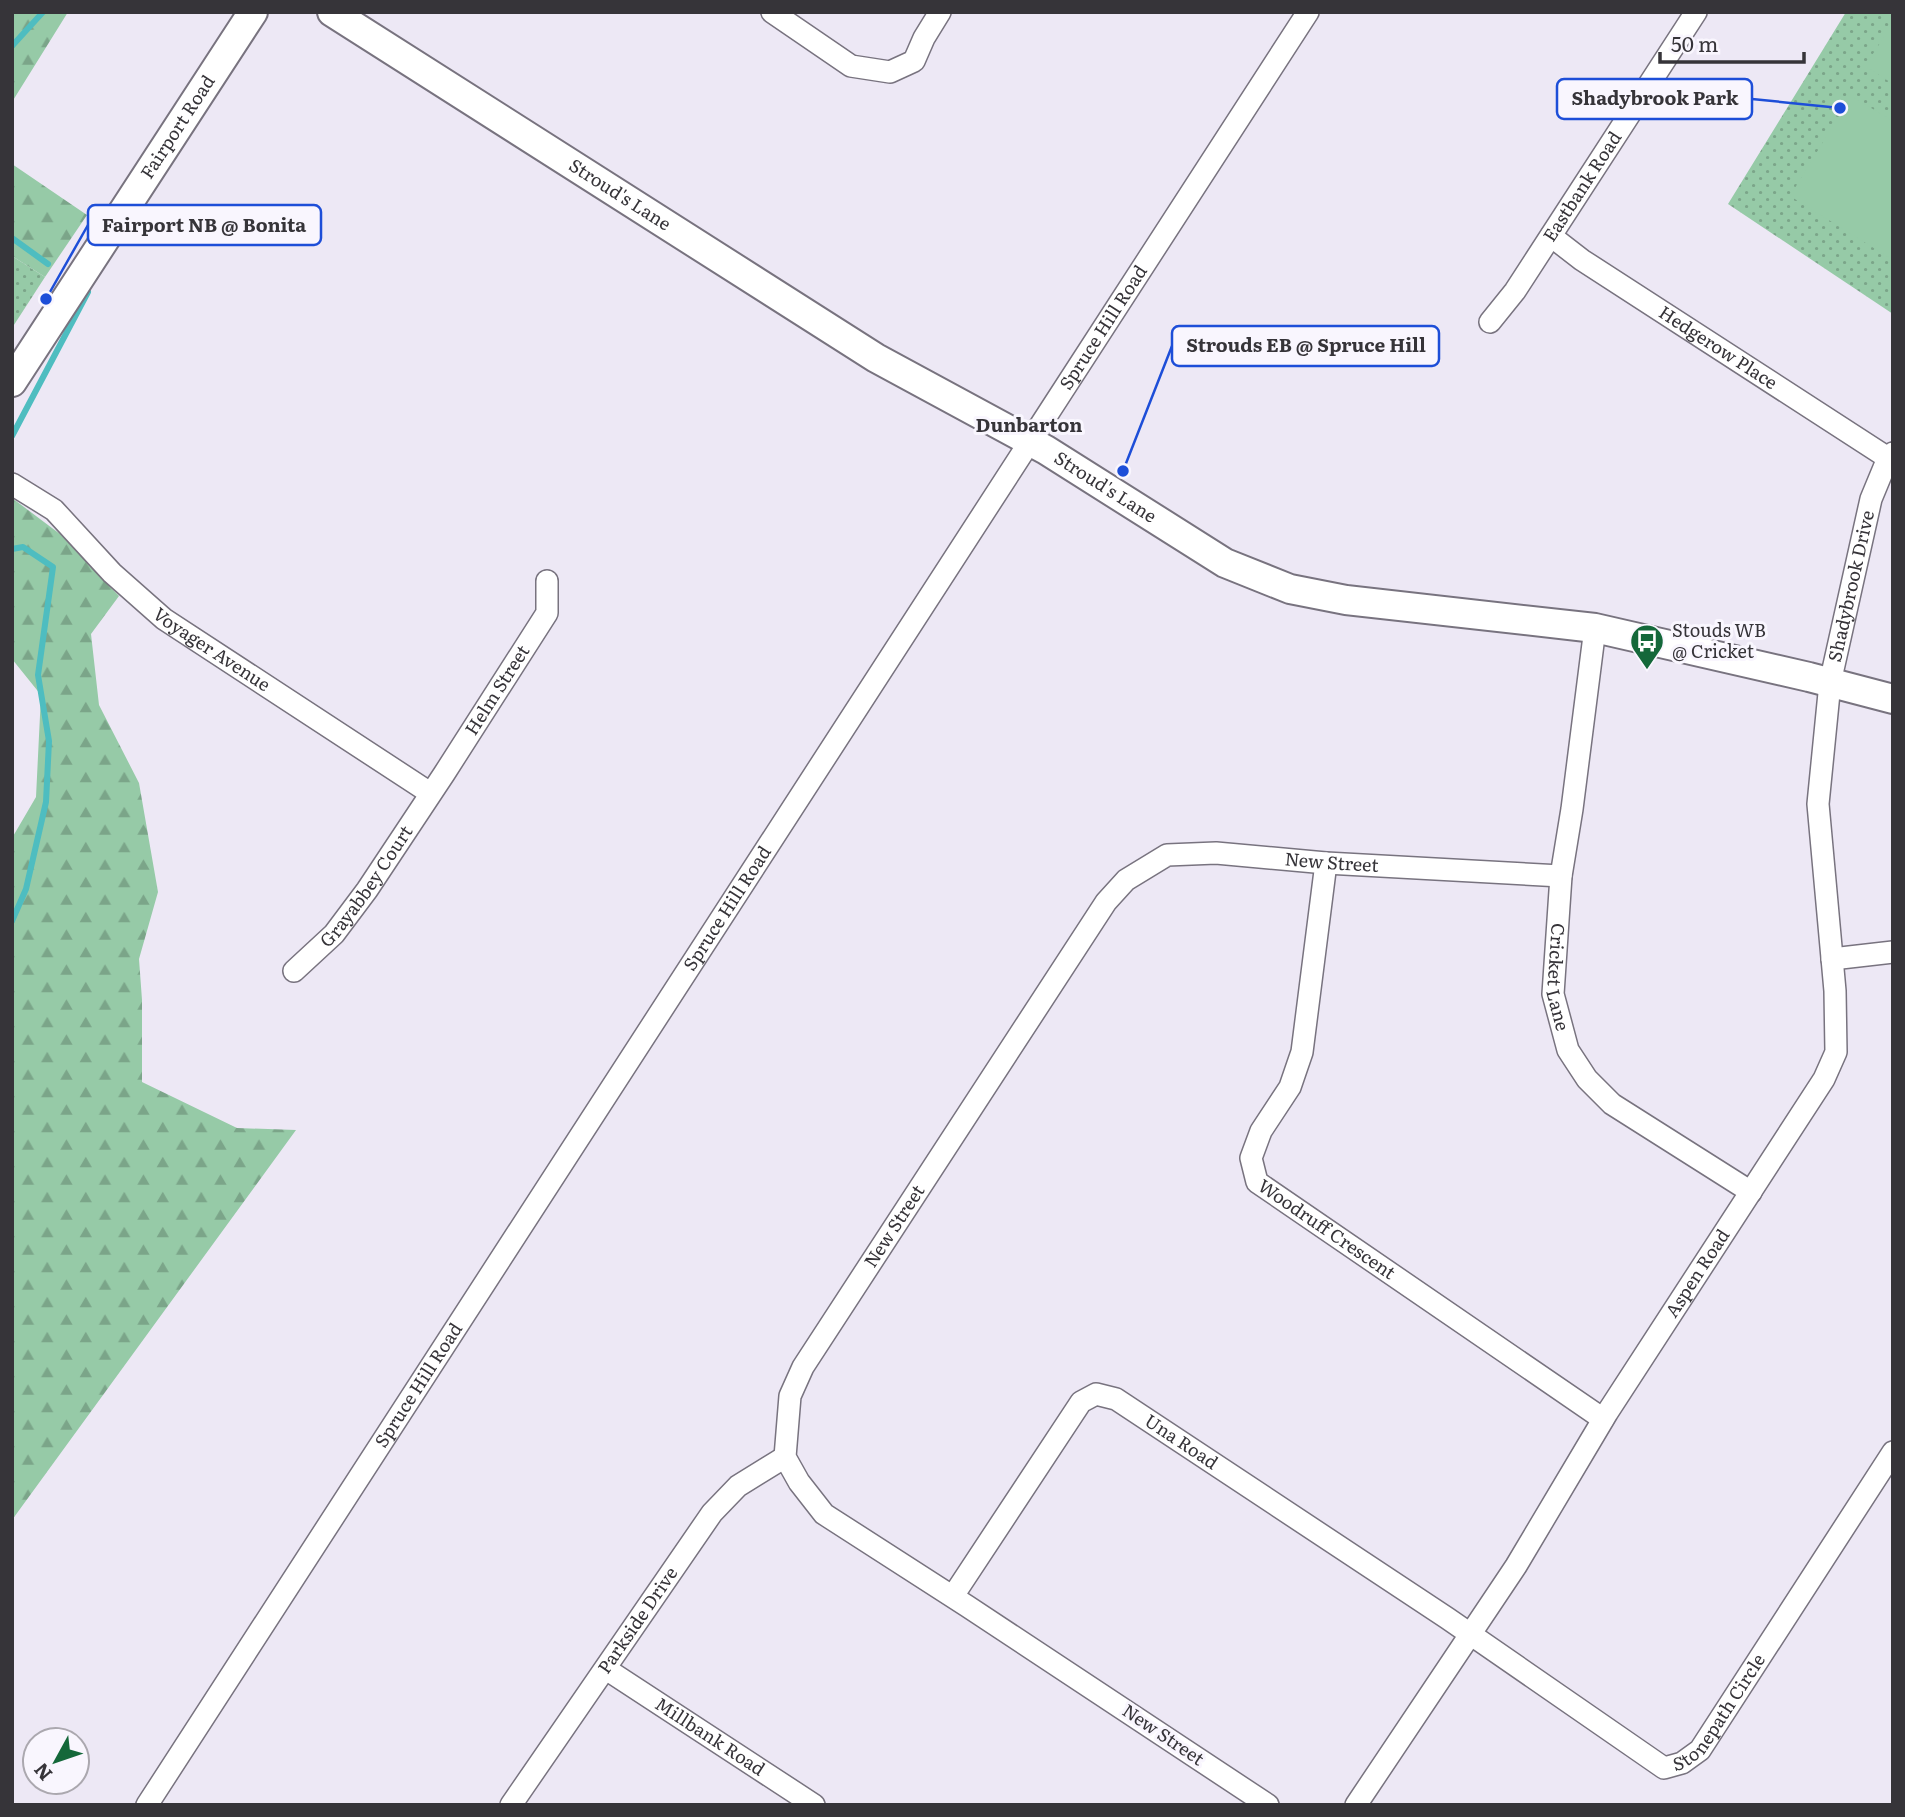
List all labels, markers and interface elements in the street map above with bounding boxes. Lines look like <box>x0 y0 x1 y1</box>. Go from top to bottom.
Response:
scale bar <box>1660 21 1804 65</box>
text: 50 m <box>1671 27 1718 58</box>
street label: Fairport Road <box>133 69 220 184</box>
callout: Shadybrook Park <box>1557 79 1752 119</box>
text: Shadybrook Park <box>1571 83 1739 111</box>
street label: Eastbank Road <box>1535 125 1627 247</box>
street label: Stroud's Lane <box>564 151 677 236</box>
callout: Fairport NB @ Bonita <box>88 205 321 245</box>
text: Fairport NB @ Bonita <box>102 210 306 238</box>
street label: Spruce Hill Road <box>1052 259 1153 395</box>
street label: Hedgerow Place <box>1654 298 1783 395</box>
callout: Strouds EB @ Spruce Hill <box>1172 326 1439 366</box>
text: Strouds EB @ Spruce Hill <box>1186 330 1426 358</box>
district label: Dunbarton <box>976 410 1082 438</box>
street label: Stroud's Lane <box>1050 444 1162 529</box>
street label: Shadybrook Drive <box>1820 508 1880 664</box>
street label: Voyager Avenue <box>148 600 276 697</box>
place label: Stouds WB @ Cricket <box>1672 616 1766 664</box>
bus stop icon: Stouds WB @ Cricket <box>1628 622 1666 671</box>
street label: Helm Street <box>457 638 536 740</box>
street label: Grayabbey Court <box>313 819 419 953</box>
street label: Spruce Hill Road <box>676 840 777 975</box>
street label: New Street <box>1284 844 1380 878</box>
street label: Cricket Lane <box>1540 922 1577 1034</box>
street label: Woodruff Crescent <box>1253 1172 1402 1286</box>
street label: New Street <box>856 1178 931 1272</box>
street label: Aspen Road <box>1658 1223 1735 1322</box>
street label: Spruce Hill Road <box>367 1317 468 1452</box>
street label: Una Road <box>1140 1407 1224 1475</box>
street label: Parkside Drive <box>590 1561 683 1679</box>
street label: Stonepath Circle <box>1669 1648 1771 1777</box>
street label: Millbank Road <box>650 1690 771 1782</box>
street label: New Street <box>1117 1696 1211 1772</box>
north arrow <box>21 1726 91 1796</box>
text: N <box>26 1757 58 1788</box>

